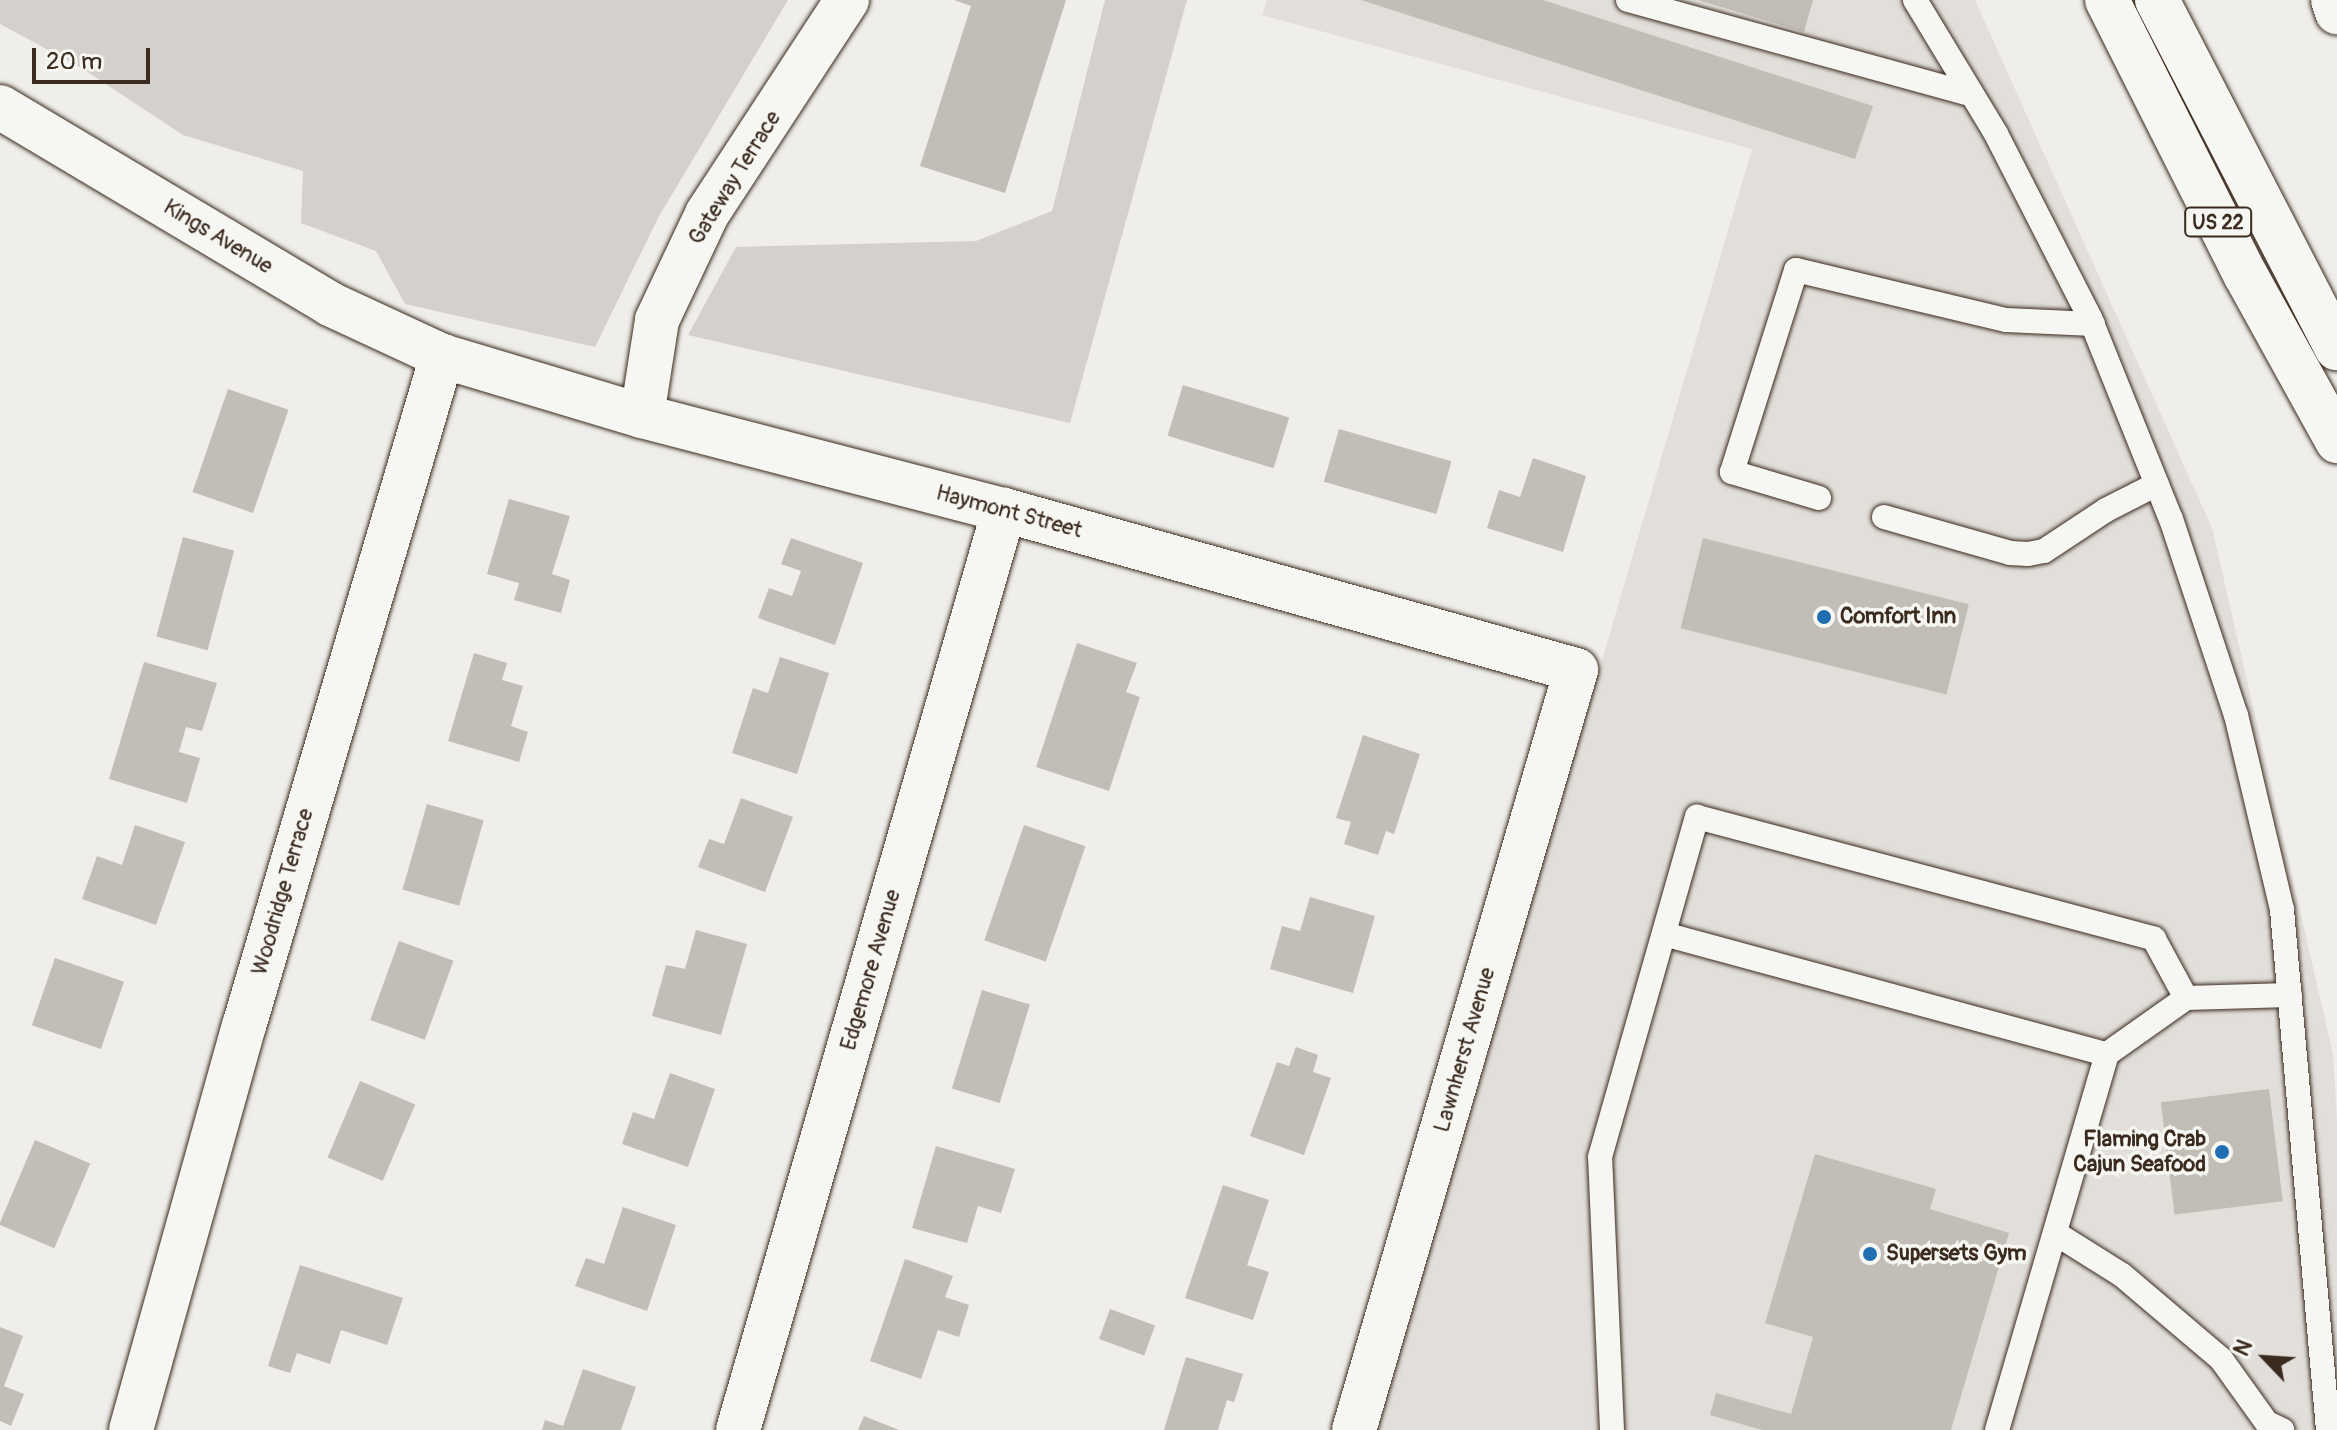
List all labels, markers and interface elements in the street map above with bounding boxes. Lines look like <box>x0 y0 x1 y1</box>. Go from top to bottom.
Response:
scale bar <box>36 32 154 82</box>
text: 20 m <box>46 47 102 76</box>
street label: Gateway Terrace <box>683 106 787 250</box>
street label: Kings Avenue <box>159 194 277 280</box>
road number: US 22 <box>2184 206 2252 238</box>
street label: Haymont Street <box>933 480 1085 544</box>
place label: Comfort Inn <box>1840 604 1956 630</box>
marker: Comfort Inn <box>1815 608 1833 626</box>
street label: Woodridge Terrace <box>247 806 319 978</box>
street label: Edgemore Avenue <box>835 887 907 1053</box>
street label: Lawnherst Avenue <box>1429 965 1501 1135</box>
place label: Flaming Crab Cajun Seafood <box>2073 1126 2206 1178</box>
marker: Flaming Crab Cajun Seafood <box>2213 1143 2231 1161</box>
place label: Supersets Gym <box>1886 1241 2027 1267</box>
marker: Supersets Gym <box>1861 1245 1879 1263</box>
north arrow <box>2225 1318 2305 1398</box>
text: N <box>2227 1335 2259 1361</box>

